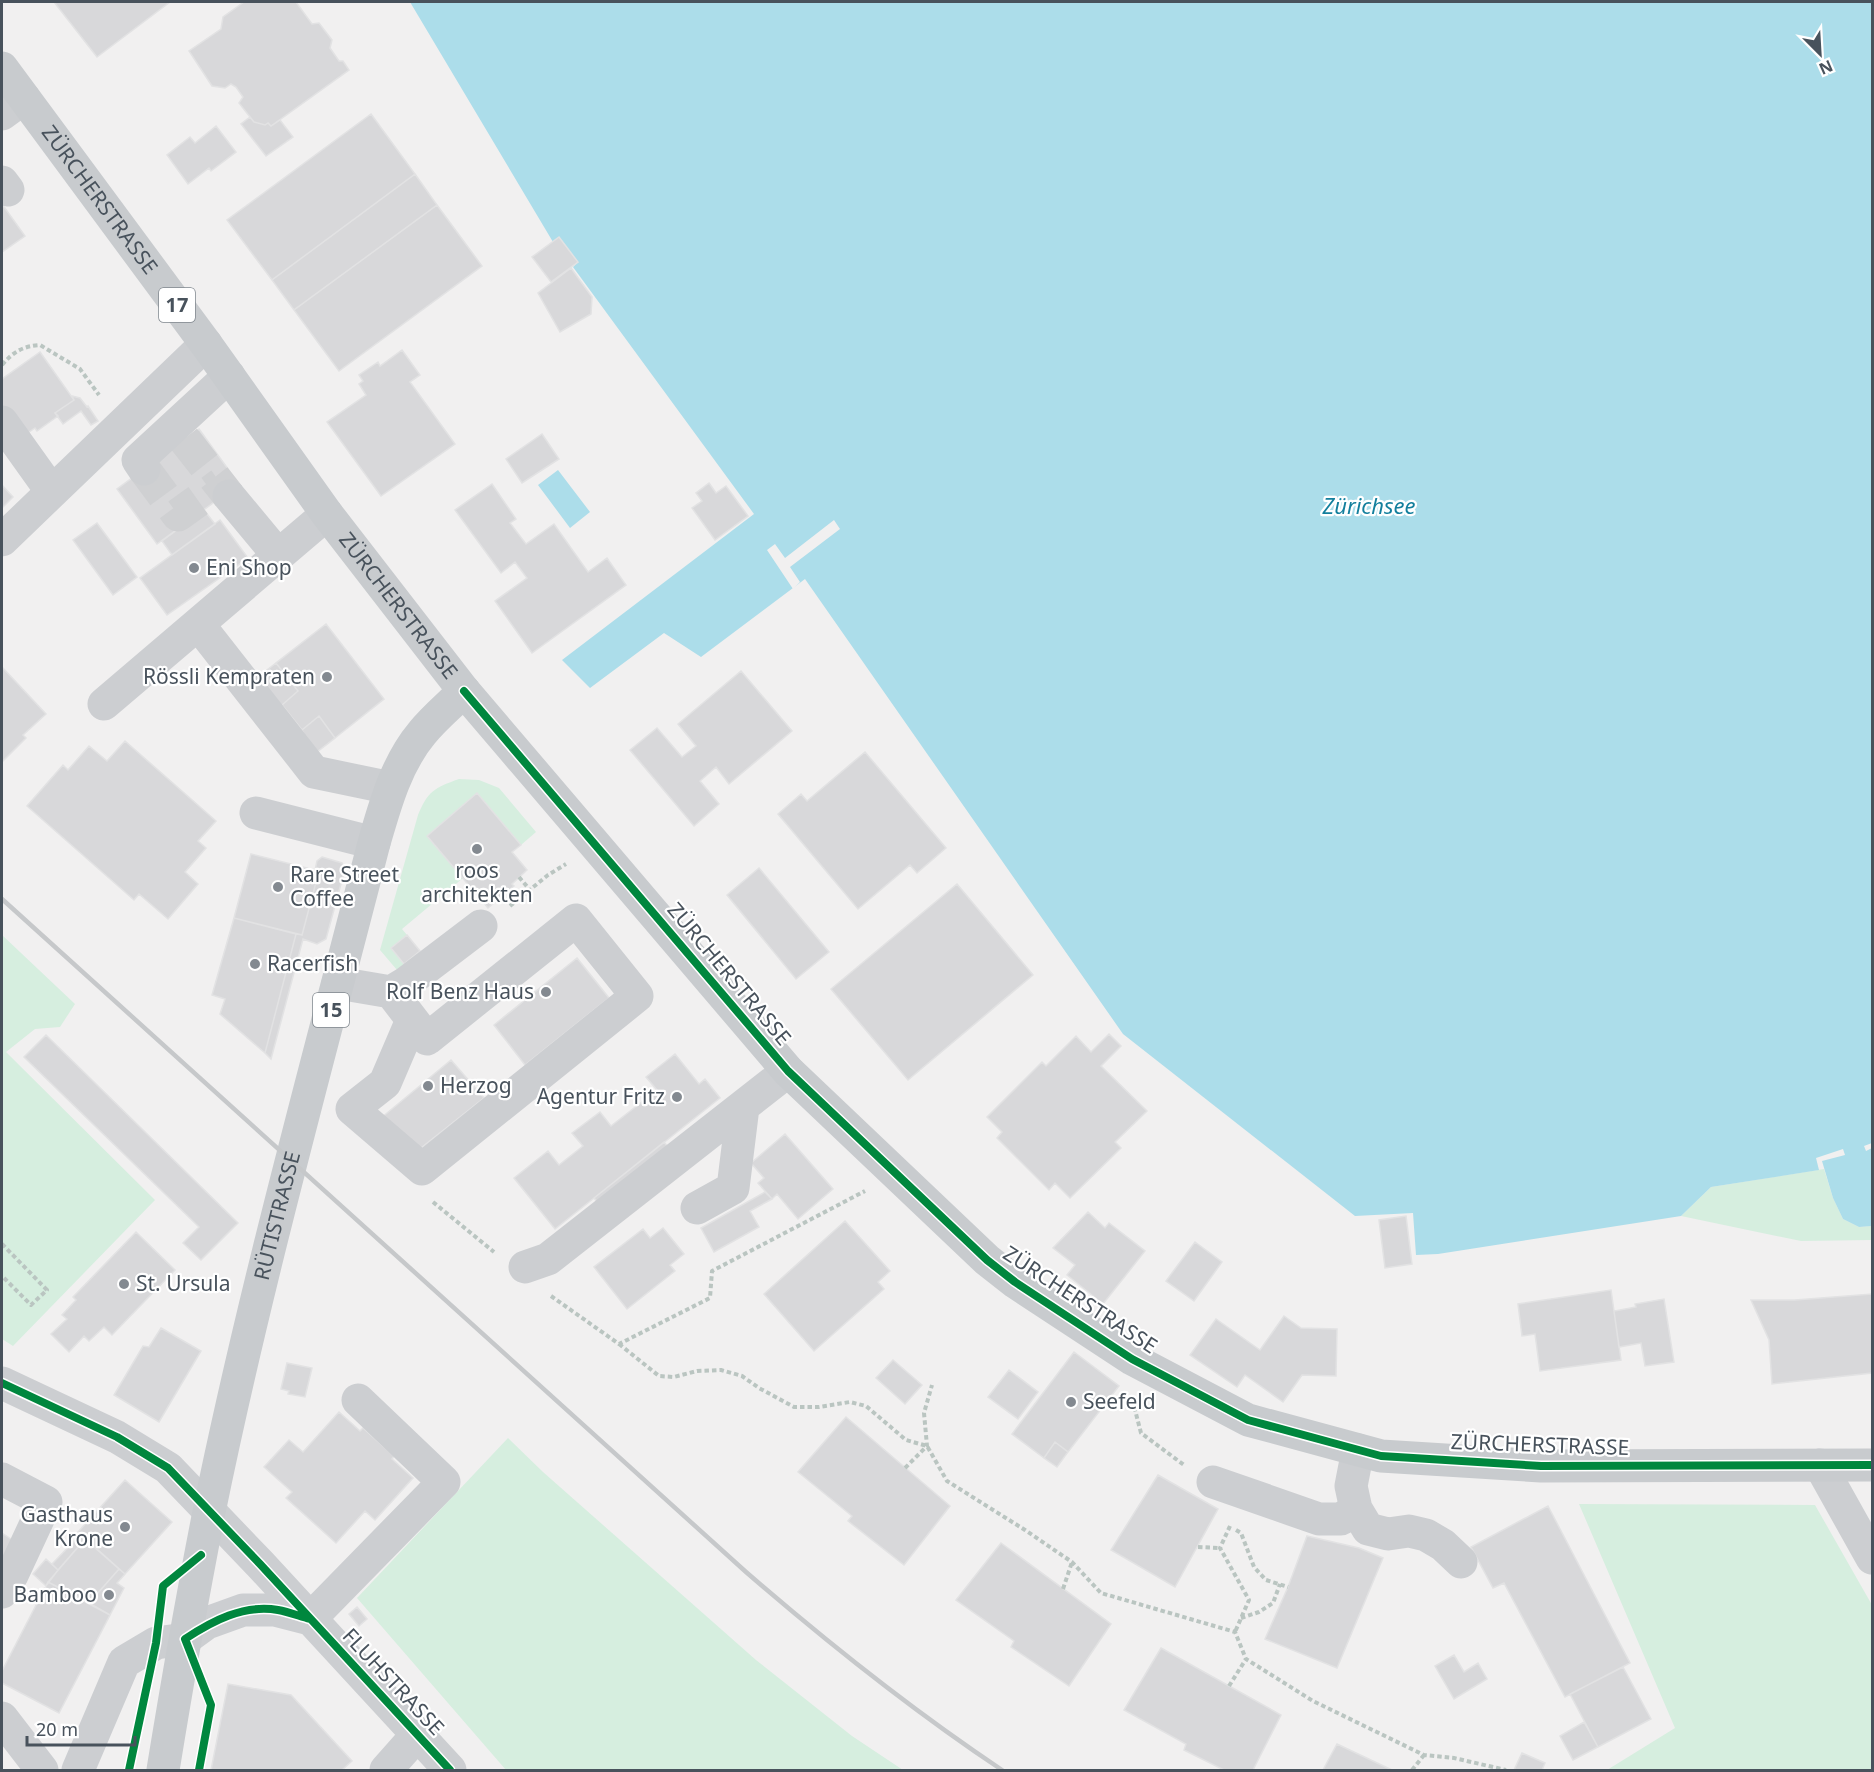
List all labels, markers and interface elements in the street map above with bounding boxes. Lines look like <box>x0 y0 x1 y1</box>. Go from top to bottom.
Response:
north arrow <box>1790 24 1850 84</box>
text: N <box>1816 55 1837 80</box>
street label: ZÜRCHERSTRASSE <box>36 119 165 279</box>
road number: 17 <box>159 288 195 322</box>
water label: Zürichsee <box>1321 490 1416 520</box>
street label: ZÜRCHERSTRASSE <box>333 526 465 684</box>
place label: Eni Shop <box>206 553 292 581</box>
marker: Eni Shop <box>187 561 201 575</box>
place label: Rössli Kempraten <box>143 662 315 690</box>
marker: Rössli Kempraten <box>320 670 334 684</box>
marker: roos architekten <box>470 842 484 856</box>
place label: roos architekten <box>421 856 533 908</box>
place label: Rare Street Coffee <box>290 860 399 912</box>
marker: Rare Street Coffee <box>271 880 285 894</box>
street label: ZÜRCHERSTRASSE <box>662 896 798 1051</box>
place label: Racerfish <box>267 949 358 977</box>
marker: Racerfish <box>248 957 262 971</box>
place label: Rolf Benz Haus <box>386 977 534 1005</box>
marker: Rolf Benz Haus <box>539 985 553 999</box>
road number: 15 <box>313 993 349 1027</box>
place label: Herzog <box>440 1071 512 1099</box>
marker: Herzog <box>421 1079 435 1093</box>
place label: Agentur Fritz <box>537 1082 665 1110</box>
marker: Agentur Fritz <box>670 1090 684 1104</box>
street label: RÜTISTRASSE <box>247 1148 306 1283</box>
street label: ZÜRCHERSTRASSE <box>998 1239 1163 1359</box>
place label: St. Ursula <box>136 1269 230 1297</box>
marker: St. Ursula <box>117 1277 131 1291</box>
place label: Seefeld <box>1083 1387 1156 1415</box>
marker: Seefeld <box>1064 1395 1078 1409</box>
street label: ZÜRCHERSTRASSE <box>1450 1427 1630 1461</box>
place label: Gasthaus Krone <box>20 1500 113 1552</box>
marker: Gasthaus Krone <box>118 1520 132 1534</box>
place label: Bamboo <box>14 1580 97 1608</box>
marker: Bamboo <box>102 1588 116 1602</box>
street label: FLUHSTRASSE <box>337 1622 451 1741</box>
scale bar <box>27 1709 135 1747</box>
text: 20 m <box>36 1717 78 1741</box>

